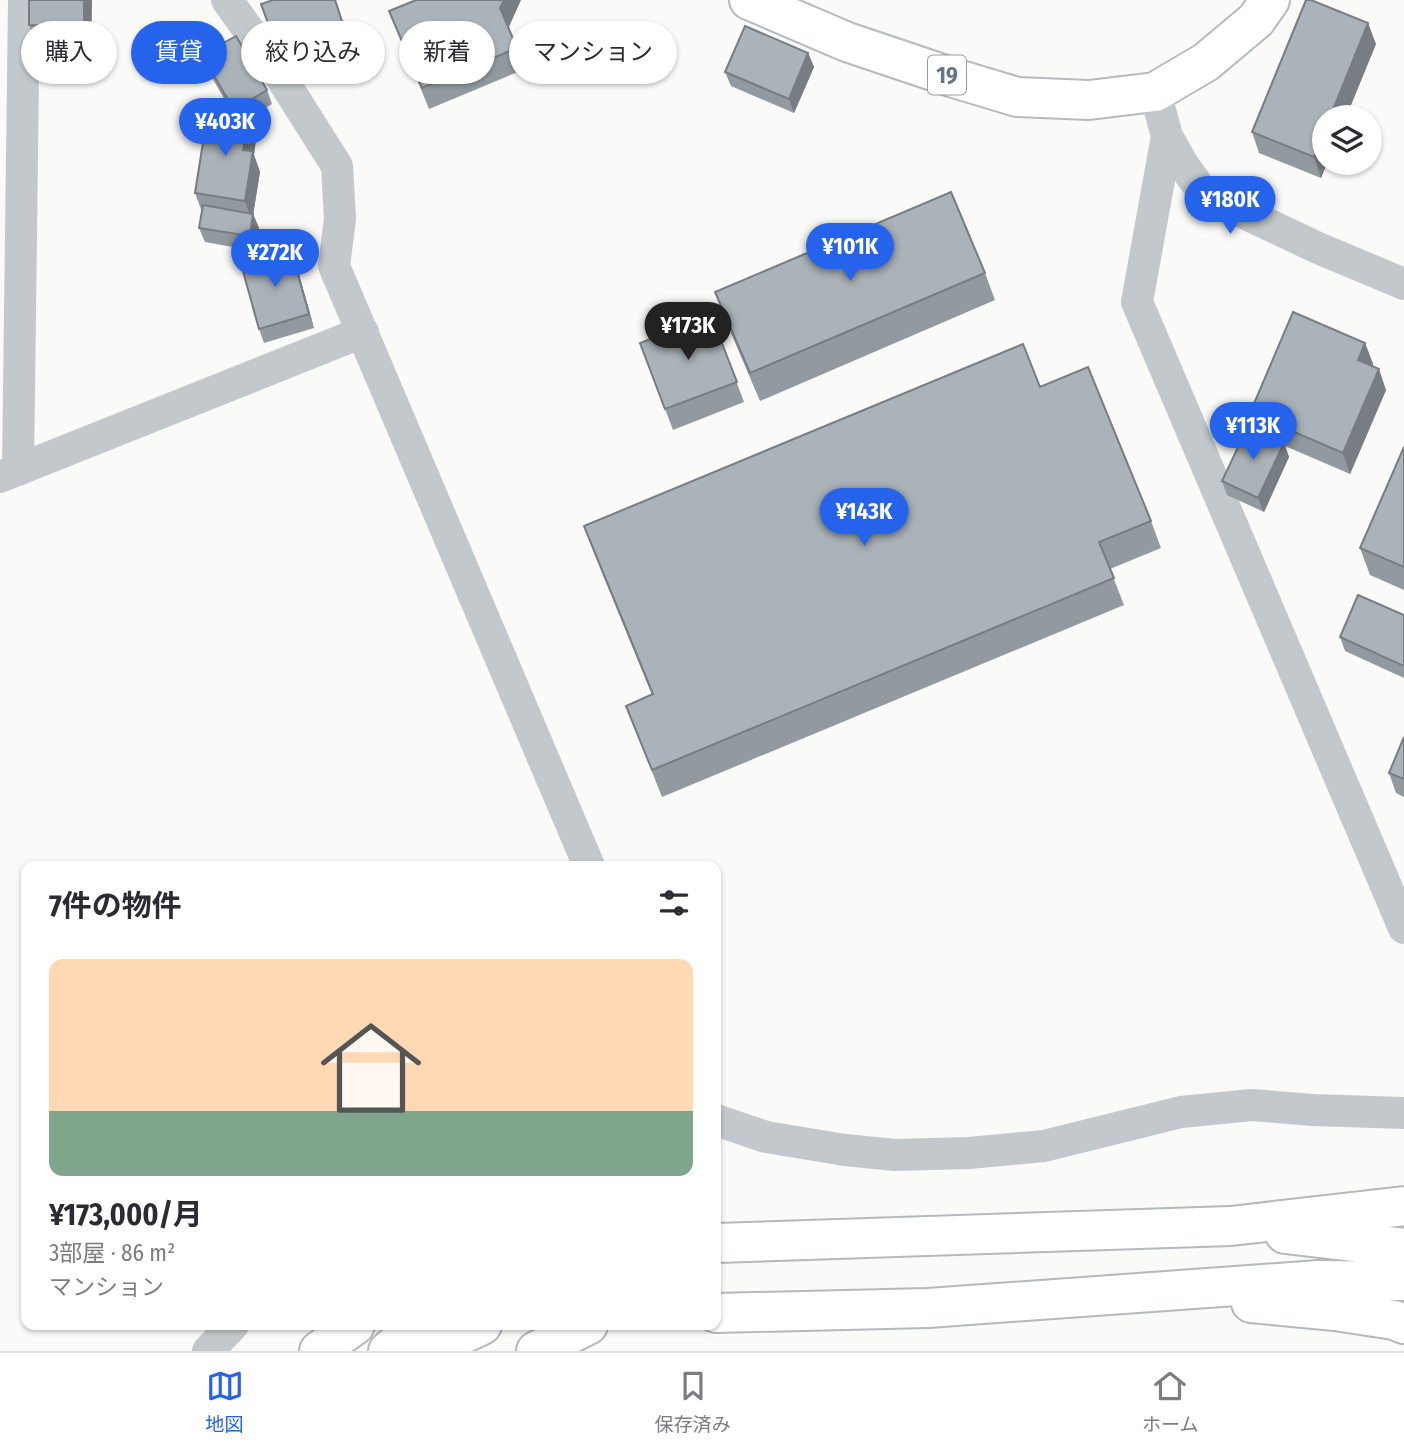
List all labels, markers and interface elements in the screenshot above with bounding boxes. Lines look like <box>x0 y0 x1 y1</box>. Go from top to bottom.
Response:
chip: 購入 <box>21 21 117 84</box>
chip: 賃貸 <box>131 21 227 84</box>
chip: 絞り込み <box>241 21 385 84</box>
chip: 新着 <box>399 21 495 84</box>
chip: マンション <box>509 21 677 84</box>
road number: 19 <box>928 55 966 94</box>
pin: ¥403K <box>176 99 274 158</box>
map controls <box>1312 105 1382 175</box>
button: layers <box>1312 105 1382 175</box>
text: ¥403K <box>195 107 255 135</box>
pin: ¥180K <box>1181 176 1279 236</box>
text: ¥180K <box>1201 185 1260 213</box>
pin: ¥101K <box>801 224 899 283</box>
pin: ¥272K <box>226 230 324 289</box>
text: ¥101K <box>822 232 878 260</box>
text: ¥272K <box>247 238 303 266</box>
pin: ¥173K <box>639 302 737 362</box>
text: ¥173K <box>661 311 715 339</box>
pin: ¥113K <box>1204 402 1302 462</box>
text: ¥113K <box>1226 411 1280 439</box>
pin: ¥143K <box>815 489 913 548</box>
text: ¥143K <box>836 497 892 525</box>
icon: filters <box>655 884 693 922</box>
text: 7件の物件 <box>49 888 182 924</box>
icon: home <box>308 1005 434 1131</box>
text: ¥173,000/月 <box>49 1197 203 1233</box>
text: 3部屋 · 86 m² <box>49 1239 175 1267</box>
text: マンション <box>49 1273 164 1301</box>
tab: 地図 <box>206 1367 244 1436</box>
tab: 保存済み <box>655 1367 731 1436</box>
tab: ホーム <box>1142 1367 1198 1436</box>

